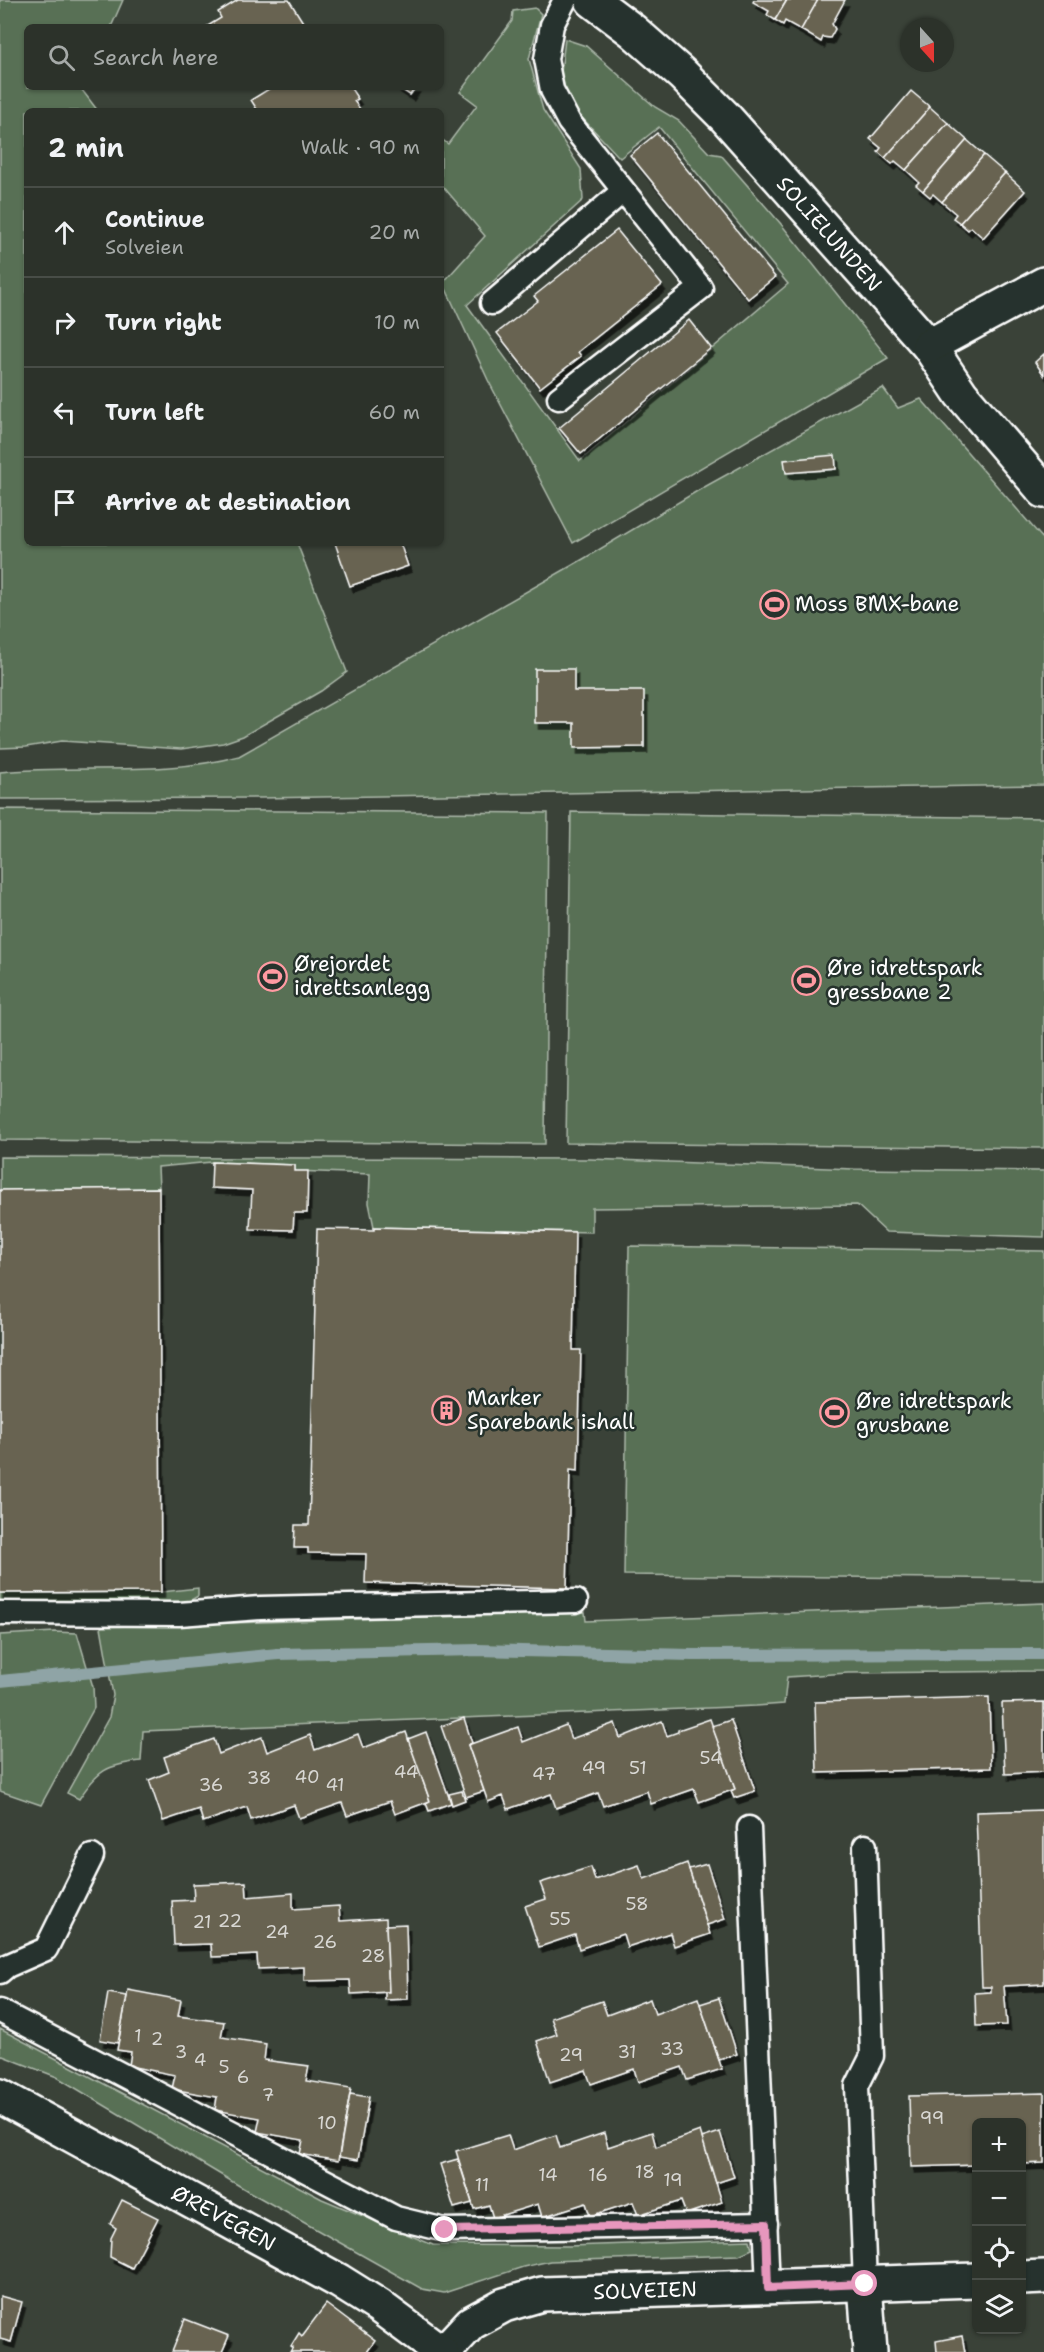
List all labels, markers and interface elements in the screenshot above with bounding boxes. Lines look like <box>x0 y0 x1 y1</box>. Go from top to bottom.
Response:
north arrow <box>900 18 954 72</box>
search box <box>24 24 444 90</box>
icon: search <box>45 41 78 74</box>
text: Search here <box>93 43 219 72</box>
text: 2 min <box>48 130 124 165</box>
text: Walk · 90 m <box>301 134 420 160</box>
street label: SOLIELUNDEN <box>770 170 888 298</box>
text: Continue <box>105 205 205 234</box>
icon: ahead <box>48 216 81 249</box>
text: 20 m <box>369 219 420 245</box>
text: Solveien <box>105 234 184 260</box>
icon: right <box>48 306 81 339</box>
text: Turn right <box>105 308 222 337</box>
text: 10 m <box>374 309 420 335</box>
icon: left <box>48 396 81 429</box>
text: Turn left <box>105 398 204 427</box>
text: 60 m <box>368 399 420 425</box>
icon: arrive <box>48 486 81 519</box>
text: Arrive at destination <box>105 488 351 517</box>
sports icon: Moss BMX-bane <box>758 588 790 620</box>
place label: Moss BMX-bane <box>795 590 959 618</box>
place label: Ørejordet idrettsanlegg <box>294 950 430 1002</box>
place label: Øre idrettspark gressbane 2 <box>827 954 983 1006</box>
sports icon: Ørejordet idrettsanlegg <box>257 960 289 992</box>
sports icon: Øre idrettspark gressbane 2 <box>790 964 822 996</box>
place label: Marker Sparebank ishall <box>467 1384 635 1436</box>
place label: Øre idrettspark grusbane <box>856 1387 1012 1439</box>
building icon: Marker Sparebank ishall <box>430 1394 462 1426</box>
sports icon: Øre idrettspark grusbane <box>819 1397 851 1429</box>
house number: 54 <box>699 1746 723 1770</box>
house number: 49 <box>582 1756 606 1780</box>
house number: 51 <box>629 1756 647 1780</box>
house number: 44 <box>394 1760 418 1784</box>
house number: 47 <box>532 1762 556 1786</box>
house number: 40 <box>294 1765 320 1789</box>
house number: 38 <box>247 1766 271 1790</box>
house number: 36 <box>199 1773 223 1797</box>
house number: 41 <box>325 1773 345 1797</box>
house number: 58 <box>625 1892 649 1916</box>
house number: 55 <box>549 1907 571 1931</box>
house number: 22 <box>218 1909 242 1933</box>
house number: 21 <box>192 1910 212 1934</box>
house number: 24 <box>265 1920 289 1944</box>
house number: 26 <box>313 1930 337 1954</box>
house number: 28 <box>361 1944 385 1968</box>
house number: 1 <box>134 2024 142 2048</box>
house number: 2 <box>151 2027 163 2051</box>
house number: 33 <box>660 2037 684 2061</box>
house number: 3 <box>175 2040 187 2064</box>
house number: 31 <box>617 2040 637 2064</box>
house number: 29 <box>559 2043 583 2067</box>
house number: 4 <box>194 2048 206 2072</box>
house number: 5 <box>218 2055 230 2079</box>
house number: 6 <box>237 2065 249 2089</box>
house number: 7 <box>262 2083 274 2107</box>
house number: 99 <box>920 2106 944 2130</box>
house number: 10 <box>317 2111 337 2135</box>
map controls <box>972 2118 1026 2334</box>
button: + <box>972 2118 1026 2172</box>
house number: 18 <box>635 2160 655 2184</box>
house number: 14 <box>538 2163 558 2187</box>
house number: 16 <box>588 2163 608 2187</box>
house number: 19 <box>663 2168 683 2192</box>
button: − <box>972 2172 1026 2226</box>
house number: 11 <box>475 2173 489 2197</box>
street label: ØREVEGEN <box>167 2178 281 2258</box>
route end <box>431 2216 457 2242</box>
button: locate <box>972 2226 1026 2280</box>
route start <box>851 2270 877 2296</box>
street label: SOLVEIEN <box>593 2275 697 2306</box>
button: layers <box>972 2280 1026 2334</box>

